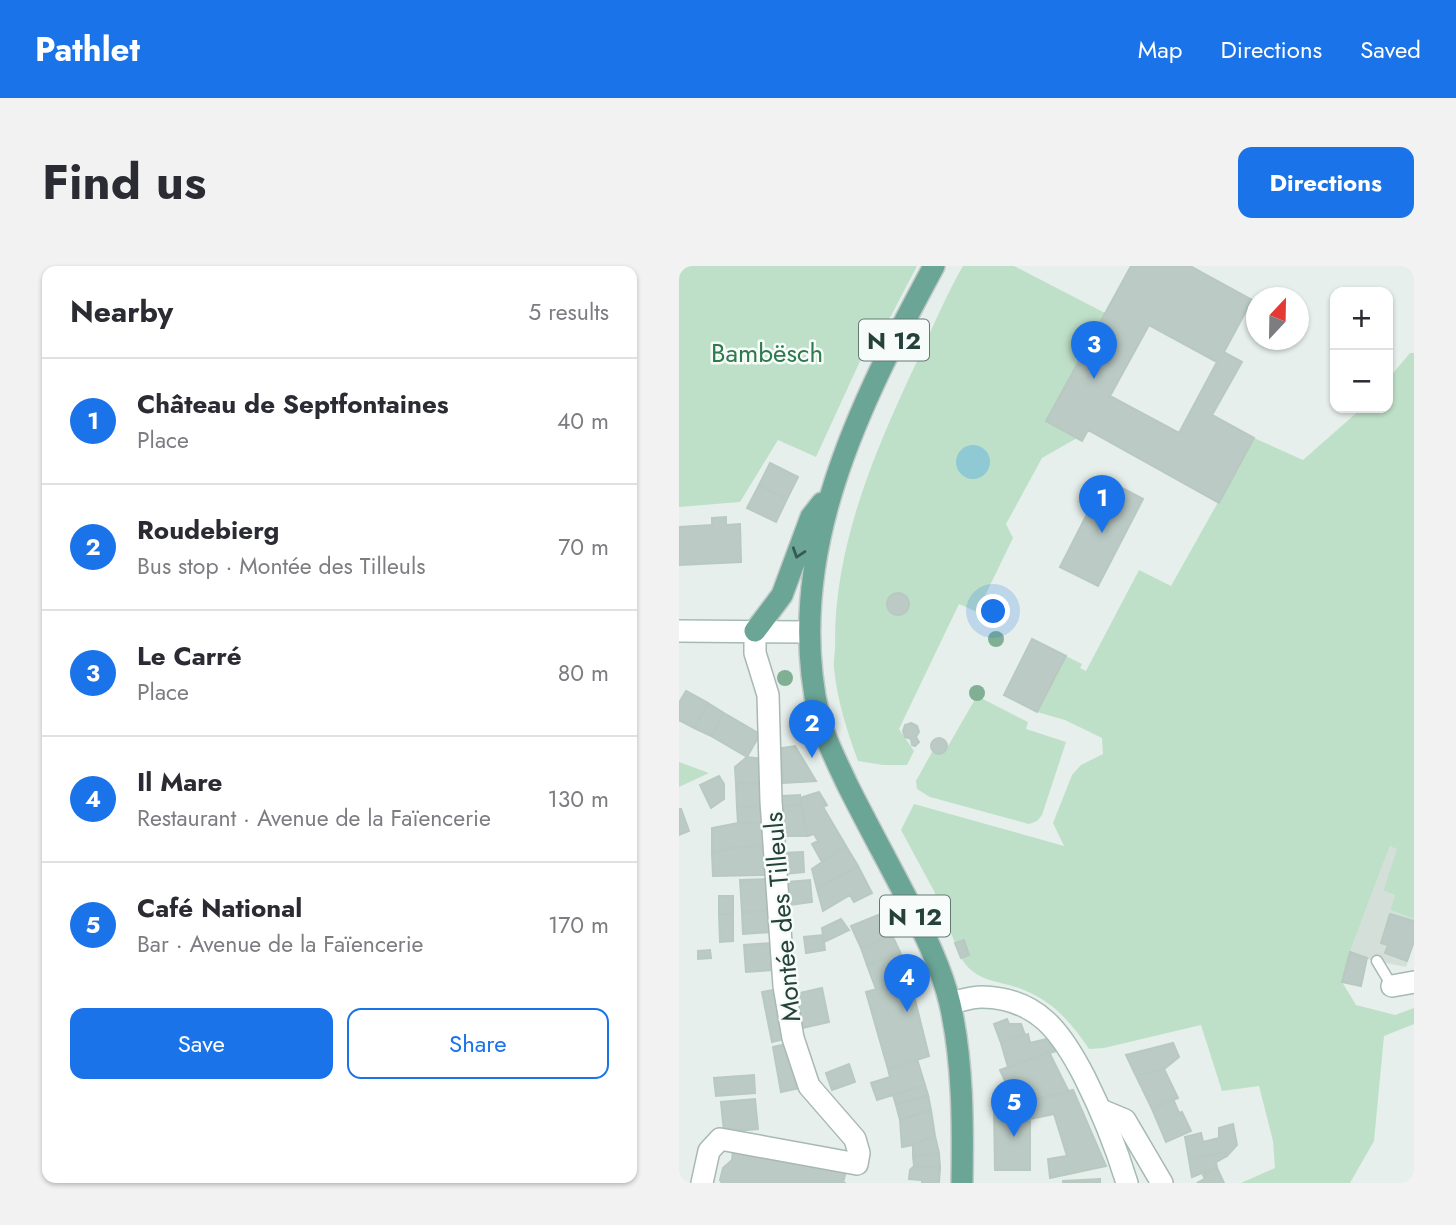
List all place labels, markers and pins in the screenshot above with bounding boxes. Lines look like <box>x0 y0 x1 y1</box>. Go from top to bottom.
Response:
pin: 3 <box>1071 321 1117 379</box>
pin: 1 <box>1079 475 1125 533</box>
pin: 2 <box>789 700 835 758</box>
pin: 4 <box>884 954 930 1012</box>
pin: 5 <box>991 1079 1037 1137</box>

